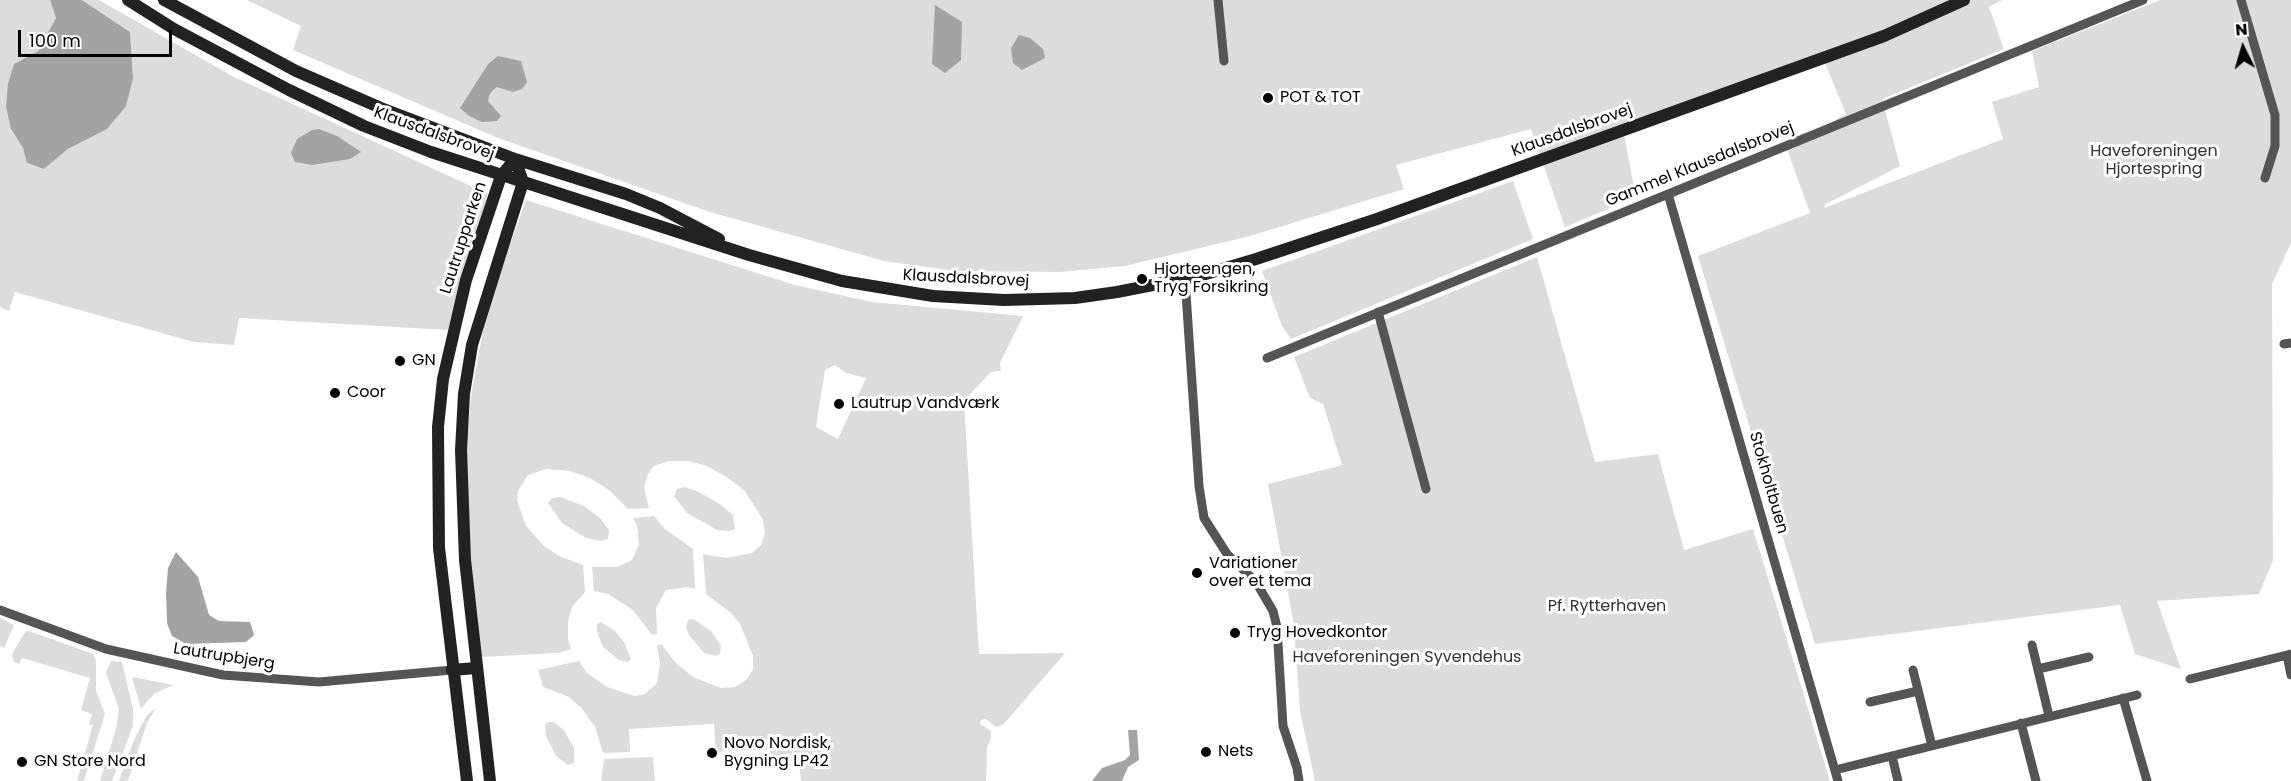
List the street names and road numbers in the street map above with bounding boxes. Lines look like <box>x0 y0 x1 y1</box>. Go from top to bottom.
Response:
street label: Klausdalsbrovej <box>1509 100 1635 162</box>
street label: Klausdalsbrovej <box>371 103 497 165</box>
street label: Gammel Klausdalsbrovej <box>1603 118 1797 212</box>
street label: Lautrupparken <box>437 179 491 297</box>
street label: Klausdalsbrovej <box>902 266 1030 292</box>
street label: Stokholtbuen <box>1744 430 1792 536</box>
street label: Lautrupbjerg <box>172 640 276 674</box>

